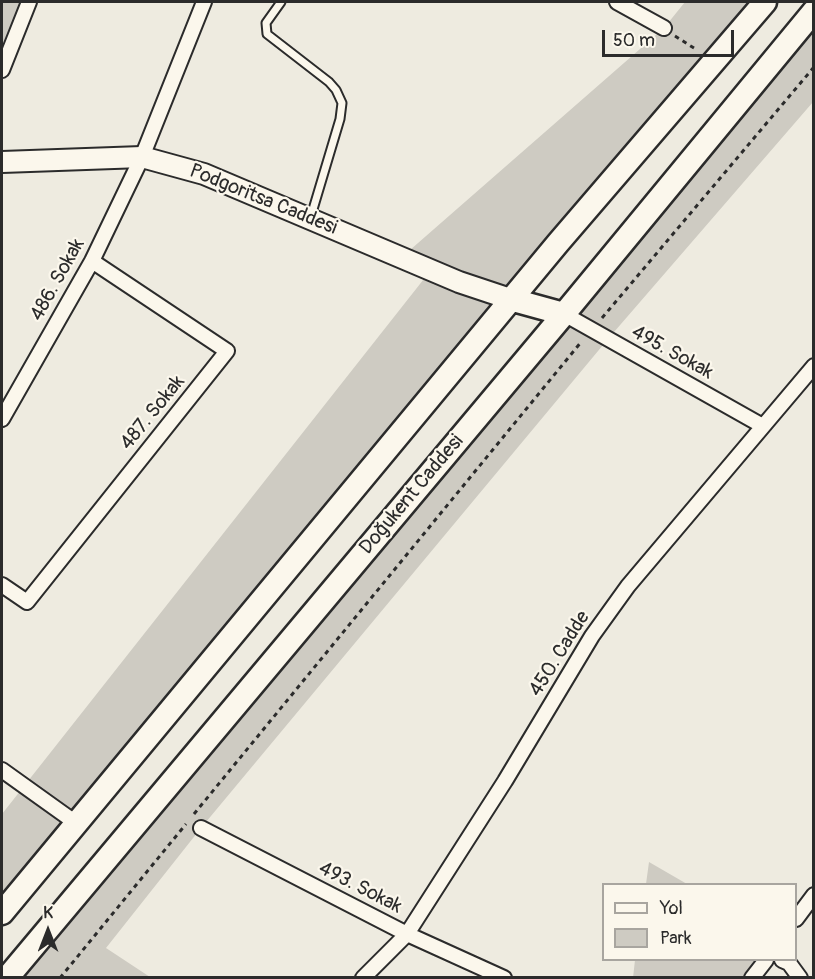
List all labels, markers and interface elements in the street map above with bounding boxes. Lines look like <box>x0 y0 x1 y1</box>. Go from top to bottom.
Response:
scale bar <box>605 18 737 56</box>
text: 50 m <box>613 29 655 52</box>
street label: Podgoritsa Caddesi <box>186 159 340 241</box>
street label: 486. Sokak <box>26 235 90 325</box>
street label: 495. Sokak <box>627 321 717 385</box>
street label: 487. Sokak <box>116 371 190 455</box>
street label: Doğukent Caddesi <box>355 430 469 560</box>
street label: 450. Cadde <box>524 607 596 701</box>
street label: 493. Sokak <box>314 857 406 919</box>
legend <box>602 883 797 961</box>
text: Yol <box>660 897 683 920</box>
north arrow <box>18 901 78 961</box>
text: K <box>43 903 53 923</box>
text: Park <box>660 927 692 950</box>

